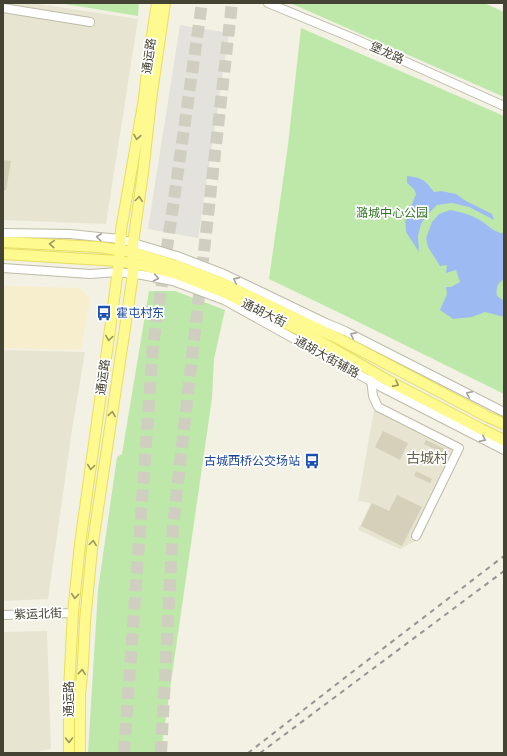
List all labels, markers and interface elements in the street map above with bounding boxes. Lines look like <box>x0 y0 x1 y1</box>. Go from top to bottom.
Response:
street label: 通运路 <box>140 37 158 75</box>
street label: 堡龙路 <box>368 39 406 67</box>
one-way arrow <box>133 134 142 140</box>
one-way arrow <box>134 196 143 202</box>
park label: 潞城中心公园 <box>356 206 428 220</box>
one-way arrow <box>96 233 102 242</box>
one-way arrow <box>49 240 55 249</box>
one-way arrow <box>153 273 159 281</box>
one-way arrow <box>232 277 240 285</box>
street label: 通胡大街 <box>239 296 289 330</box>
bus stop icon: 霍屯村东 <box>95 304 113 322</box>
place label: 霍屯村东 <box>116 306 164 320</box>
one-way arrow <box>350 332 357 340</box>
street label: 通胡大街辅路 <box>292 333 362 381</box>
one-way arrow <box>105 335 114 341</box>
street label: 通运路 <box>94 358 112 396</box>
one-way arrow <box>392 379 399 387</box>
one-way arrow <box>466 392 473 399</box>
one-way arrow <box>107 411 116 417</box>
one-way arrow <box>478 434 486 442</box>
district label: 古城村 <box>406 450 448 466</box>
bus stop icon: 古城西桥公交场站 <box>303 452 321 470</box>
place label: 古城西桥公交场站 <box>204 454 300 468</box>
one-way arrow <box>86 464 95 470</box>
one-way arrow <box>88 540 97 546</box>
one-way arrow <box>70 593 79 599</box>
street label: 紫运北街 <box>14 606 62 622</box>
one-way arrow <box>78 669 87 675</box>
street label: 通运路 <box>62 681 76 717</box>
one-way arrow <box>65 737 73 743</box>

